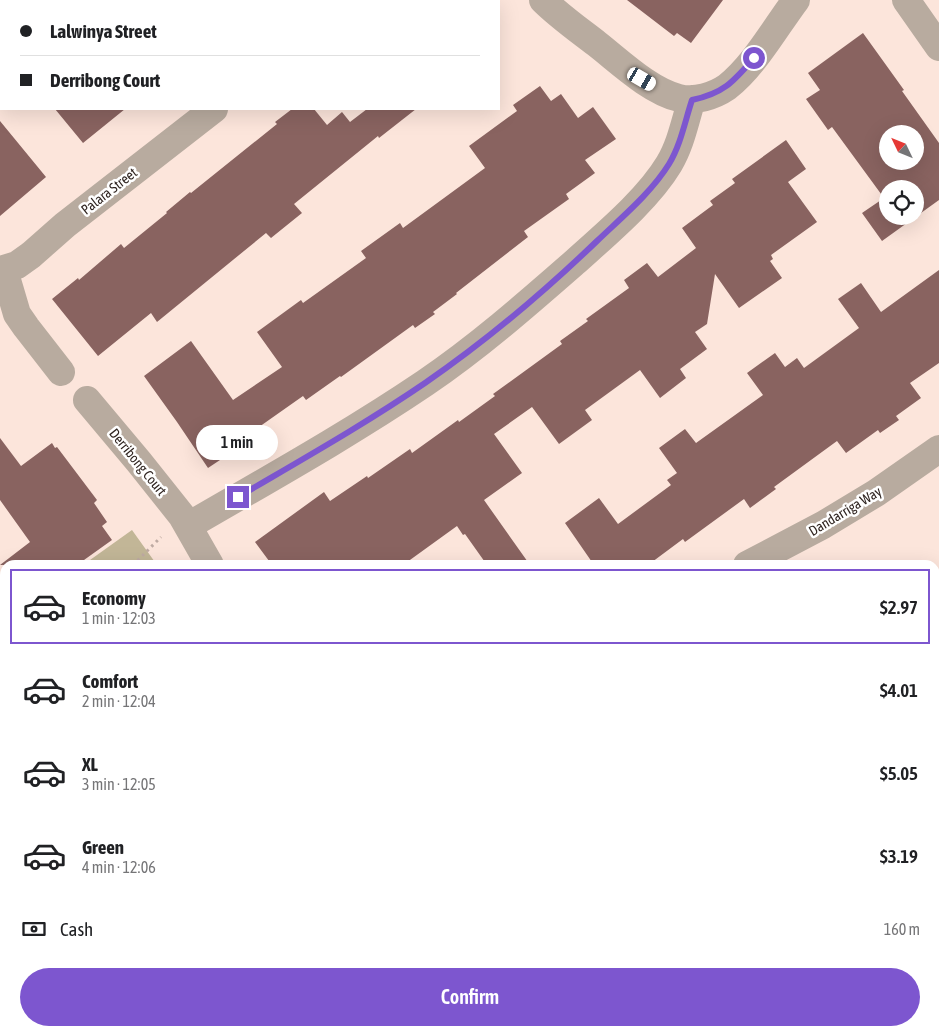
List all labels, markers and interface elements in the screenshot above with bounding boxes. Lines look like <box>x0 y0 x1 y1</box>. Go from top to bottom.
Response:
text: Lalwinya Street <box>50 20 157 42</box>
route start <box>743 47 765 69</box>
car <box>625 65 658 93</box>
text: Derribong Court <box>50 69 160 91</box>
north arrow <box>879 125 924 170</box>
map controls <box>879 125 924 225</box>
street label: Palara Street <box>78 164 140 218</box>
button: locate <box>879 180 924 225</box>
callout: 1 min <box>197 424 279 460</box>
street label: Derribong Court <box>106 425 170 499</box>
text: 1 min <box>221 433 253 451</box>
street label: Dandarriga Way <box>806 483 884 539</box>
route end <box>227 486 249 508</box>
icon: car <box>22 584 67 629</box>
text: Economy <box>82 587 146 609</box>
text: $2.97 <box>880 596 918 618</box>
text: 1 min · 12:03 <box>82 609 156 627</box>
icon: car <box>22 667 67 712</box>
text: Comfort <box>82 670 138 692</box>
text: $4.01 <box>880 679 918 701</box>
text: 2 min · 12:04 <box>82 692 156 710</box>
icon: car <box>22 750 67 795</box>
text: XL <box>82 753 98 775</box>
text: $5.05 <box>880 762 918 784</box>
text: 3 min · 12:05 <box>82 775 156 793</box>
icon: car <box>22 833 67 878</box>
text: Green <box>82 836 124 858</box>
text: $3.19 <box>880 845 918 867</box>
text: 4 min · 12:06 <box>82 858 156 876</box>
icon: cash <box>20 915 48 943</box>
text: Cash <box>60 918 93 940</box>
text: 160 m <box>884 920 920 938</box>
button: Confirm <box>20 968 920 1026</box>

